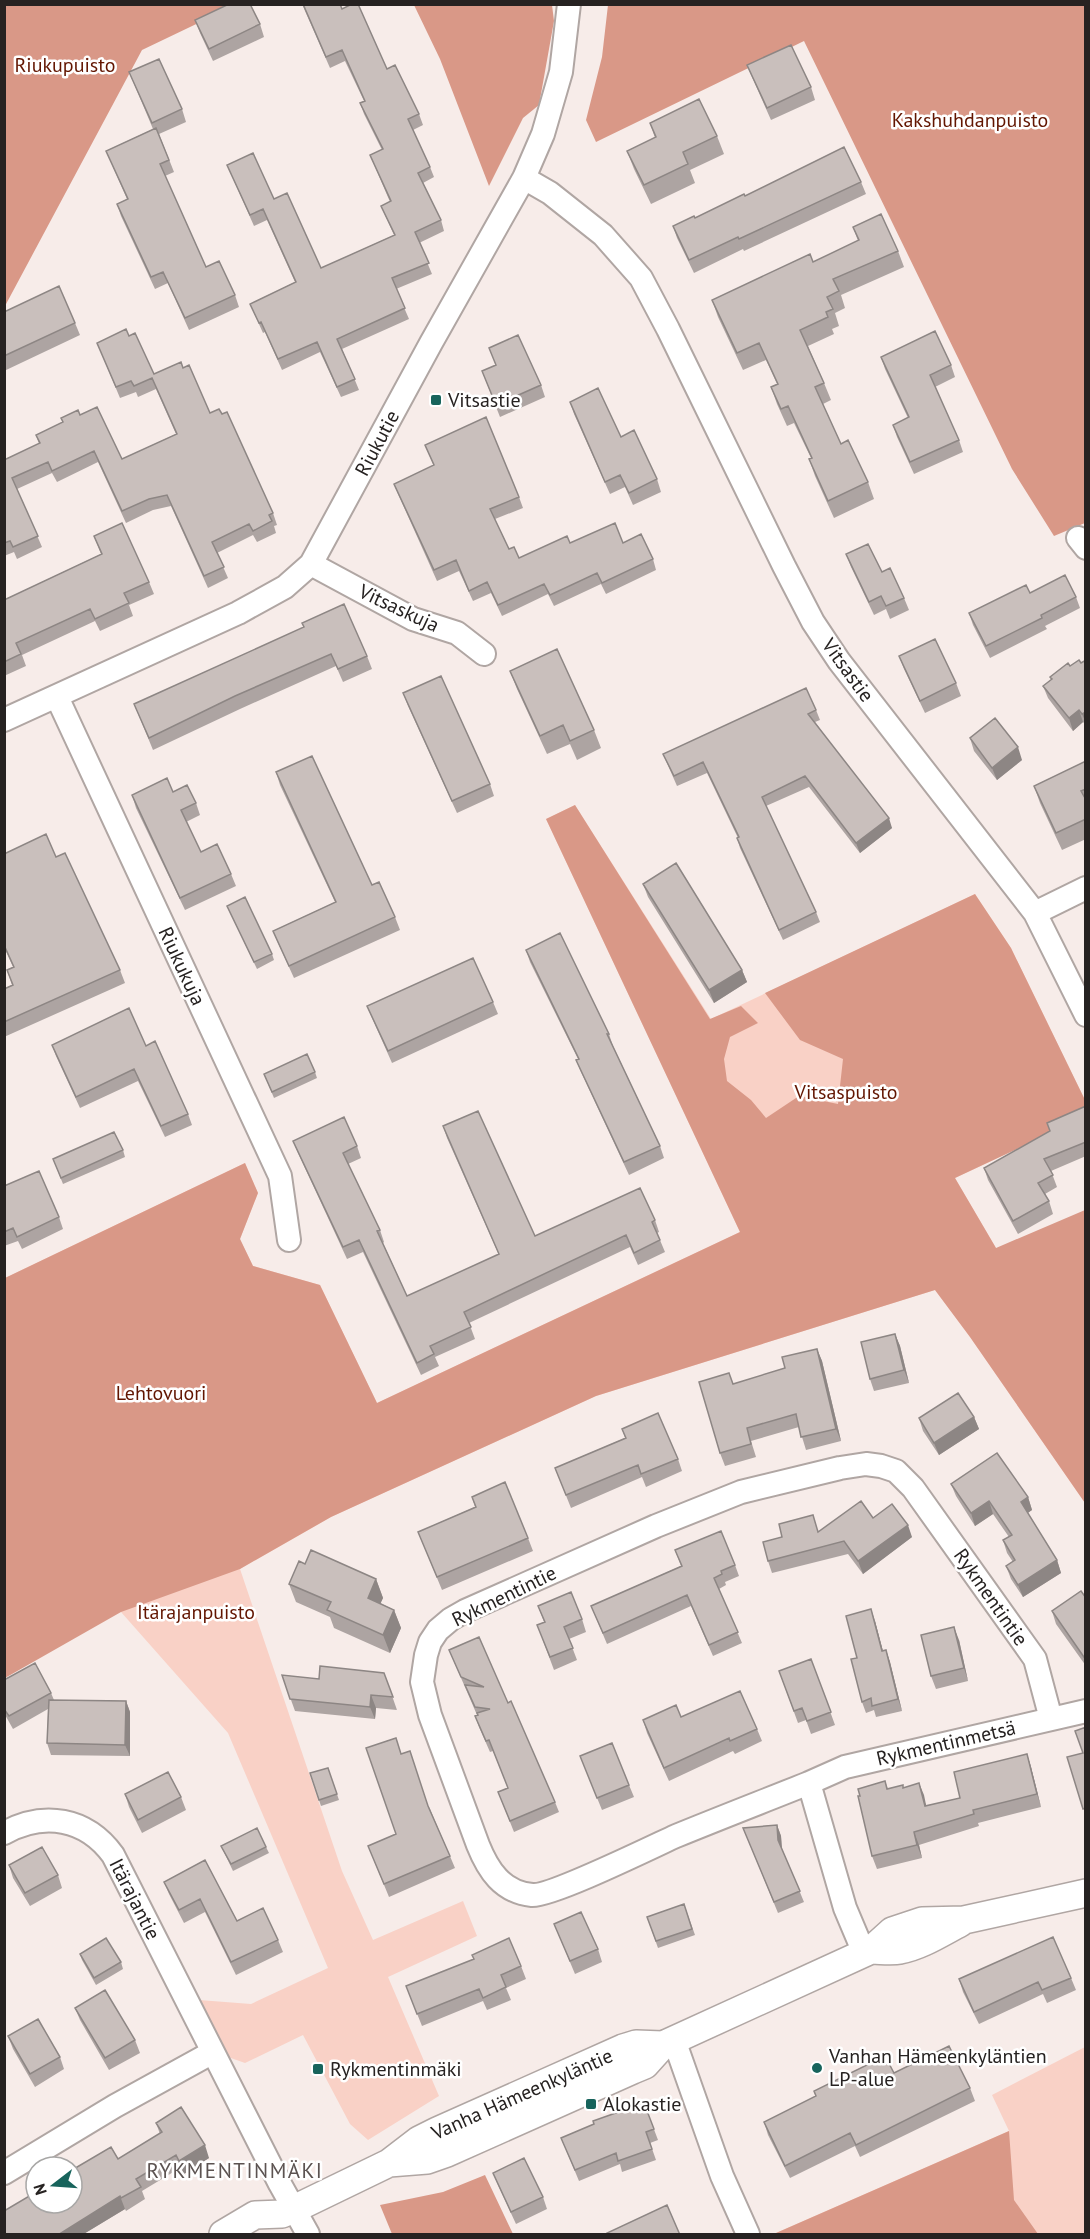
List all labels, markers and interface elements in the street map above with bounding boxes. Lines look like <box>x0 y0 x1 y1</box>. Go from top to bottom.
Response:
park label: Riukupuisto <box>14 52 116 78</box>
park label: Kakshuhdanpuisto <box>892 107 1048 133</box>
place label: Vitsastie <box>447 387 521 413</box>
marker: Vitsastie <box>429 393 443 407</box>
street label: Riukutie <box>349 406 405 480</box>
street label: Vitsaskuja <box>354 578 443 638</box>
street label: Vitsastie <box>816 632 880 707</box>
street label: Riukukuja <box>152 922 212 1010</box>
park label: Vitsaspuisto <box>794 1079 897 1105</box>
park label: Lehtovuori <box>116 1380 206 1406</box>
street label: Rykmentintie <box>948 1543 1034 1651</box>
street label: Rykmentintie <box>448 1560 560 1632</box>
park label: Itärajanpuisto <box>137 1599 255 1625</box>
street label: Rykmentinmetsä <box>874 1714 1018 1772</box>
street label: Itärajantie <box>103 1854 167 1944</box>
street label: Vanha Hämeenkyläntie <box>426 2042 617 2146</box>
place label: Vanhan Hämeenkyläntien LP-alue <box>828 2043 1047 2092</box>
place label: Rykmentinmäki <box>330 2056 462 2082</box>
marker: Vanhan Hämeenkyläntien LP-alue <box>810 2061 824 2075</box>
marker: Rykmentinmäki <box>311 2062 325 2076</box>
place label: Alokastie <box>603 2091 681 2117</box>
marker: Alokastie <box>584 2097 598 2111</box>
north arrow <box>24 2155 84 2215</box>
district label: RYKMENTINMÄKI <box>147 2157 323 2184</box>
text: N <box>29 2181 51 2197</box>

